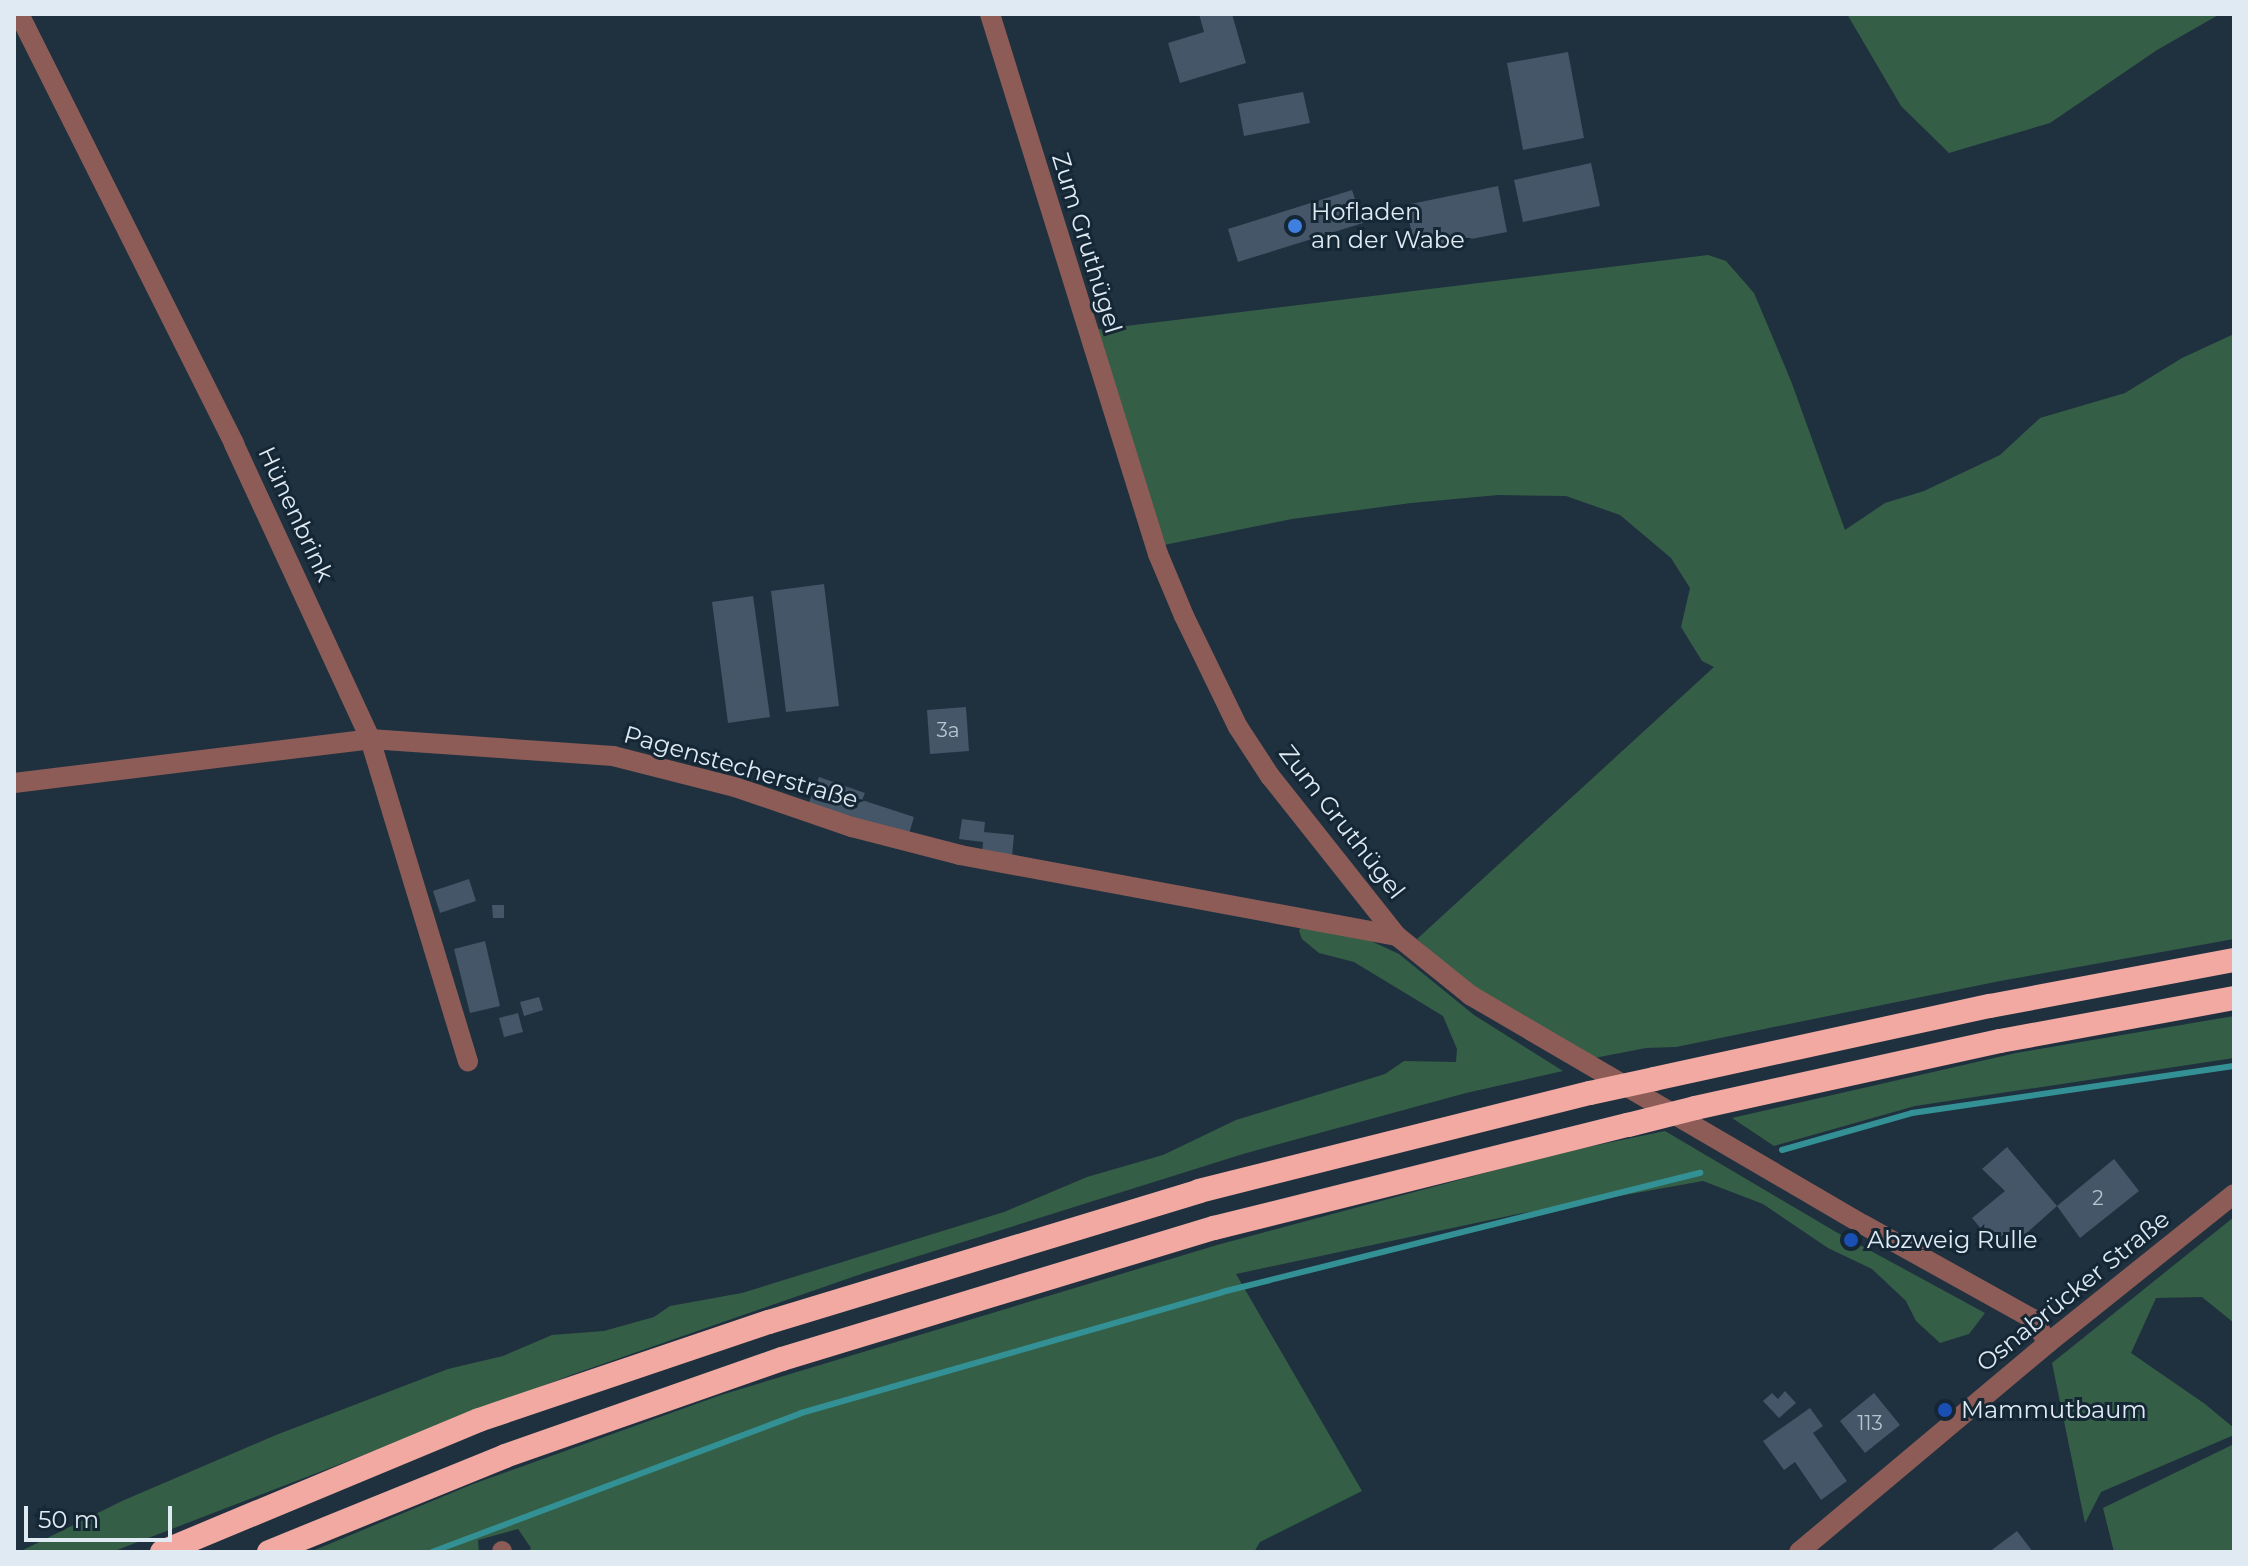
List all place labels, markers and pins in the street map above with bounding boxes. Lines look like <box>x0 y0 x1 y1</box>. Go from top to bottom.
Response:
place label: Hofladen an der Wabe <box>1311 198 1465 254</box>
marker: Hofladen an der Wabe <box>1286 217 1304 235</box>
place label: Abzweig Rulle <box>1867 1226 2038 1254</box>
marker: Abzweig Rulle <box>1842 1231 1860 1249</box>
place label: Mammutbaum <box>1961 1396 2147 1424</box>
marker: Mammutbaum <box>1936 1401 1954 1419</box>

